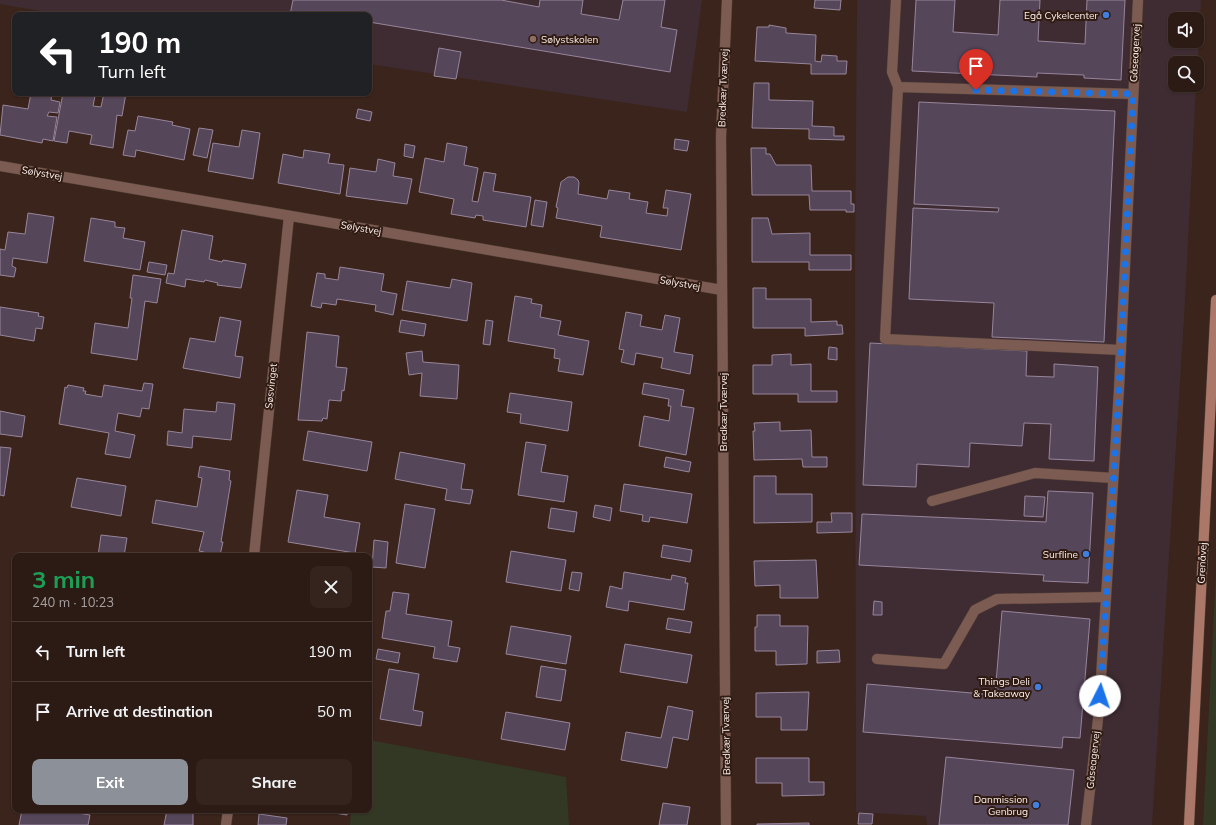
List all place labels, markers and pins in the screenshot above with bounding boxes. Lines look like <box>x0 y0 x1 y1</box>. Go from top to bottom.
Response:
place label: Egå Cykelcenter <box>1024 9 1098 22</box>
marker: Egå Cykelcenter <box>1101 10 1111 20</box>
place label: Sølystskolen <box>541 33 598 46</box>
marker: Sølystskolen <box>528 34 538 44</box>
pin <box>959 49 993 90</box>
place label: Surfline <box>1043 548 1078 561</box>
marker: Surfline <box>1081 549 1091 559</box>
place label: Things Deli & Takeaway <box>973 675 1031 700</box>
marker: Things Deli & Takeaway <box>1033 682 1043 692</box>
place label: Danmission Genbrug <box>974 793 1028 818</box>
marker: Danmission Genbrug <box>1031 800 1041 810</box>

